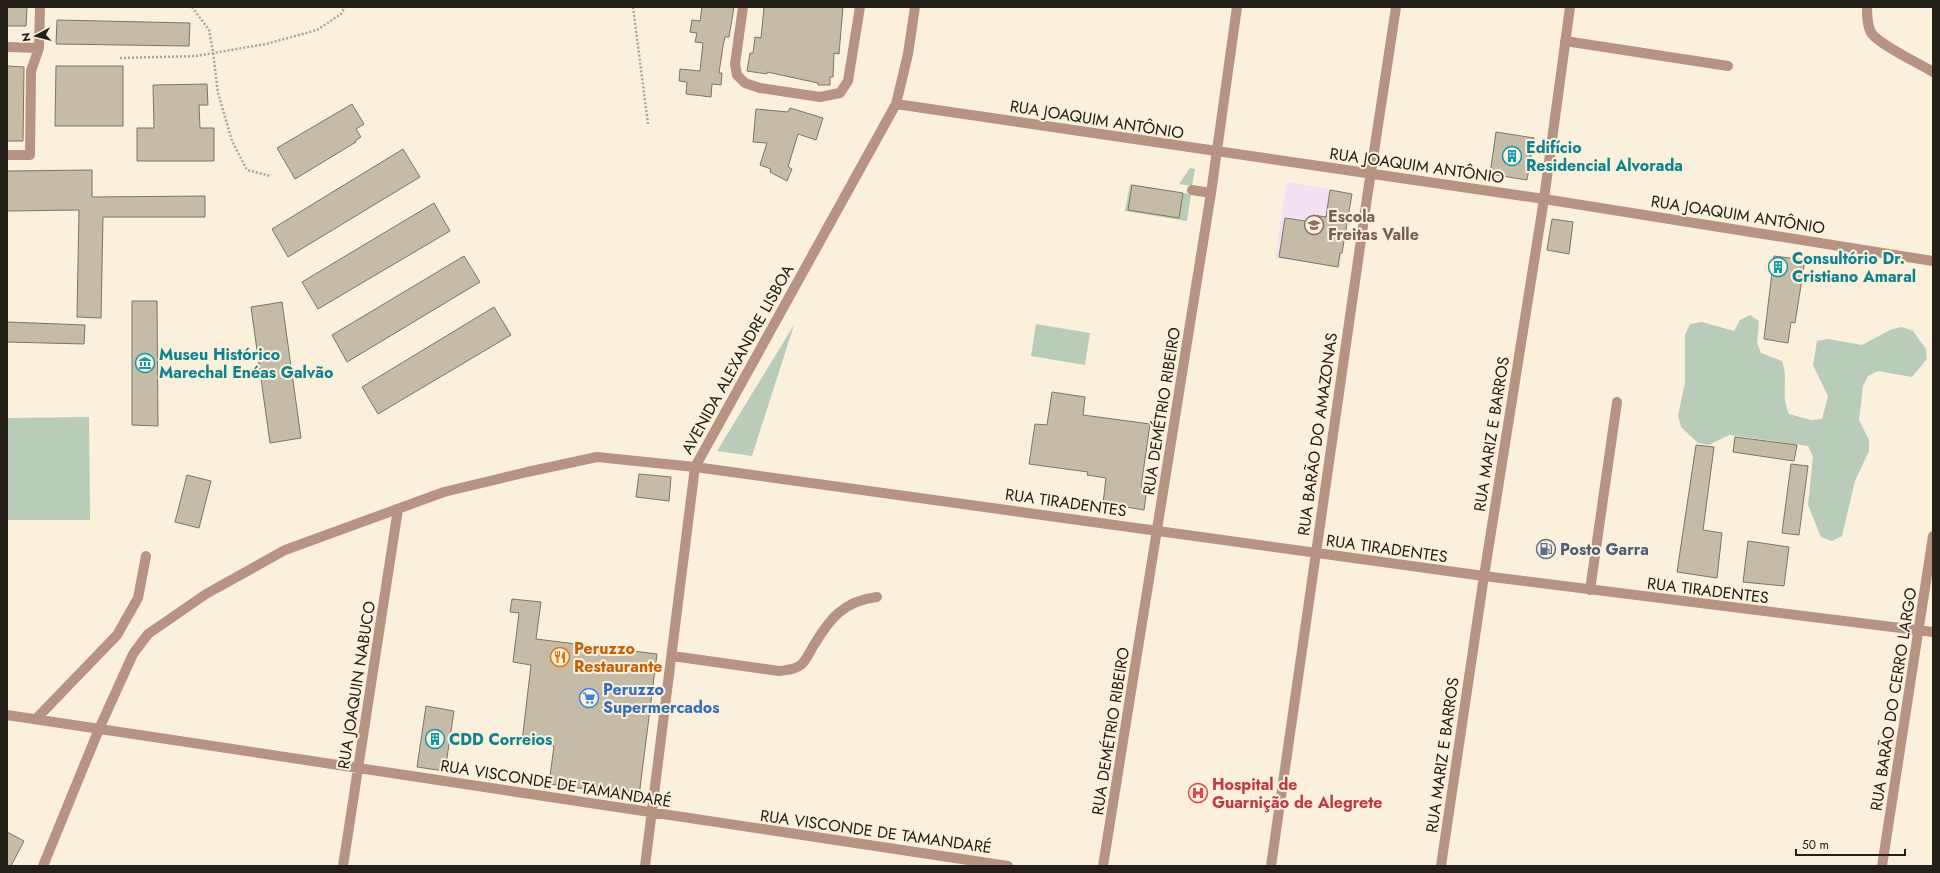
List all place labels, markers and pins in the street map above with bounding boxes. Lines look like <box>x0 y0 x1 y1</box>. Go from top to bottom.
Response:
place label: Edifício Residencial Alvorada <box>1526 136 1683 177</box>
building icon: Edifício Residencial Alvorada <box>1501 145 1523 167</box>
place label: Escola Freitas Valle <box>1328 205 1419 246</box>
school or university icon: Escola Freitas Valle <box>1303 214 1325 236</box>
place label: Consultório Dr. Cristiano Amaral <box>1792 247 1916 288</box>
building icon: Consultório Dr. Cristiano Amaral <box>1767 256 1789 278</box>
place label: Museu Histórico Marechal Enéas Galvão <box>159 343 333 384</box>
museum icon: Museu Histórico Marechal Enéas Galvão <box>134 352 156 374</box>
fuel station icon: Posto Garra <box>1535 538 1557 560</box>
place label: Posto Garra <box>1560 538 1649 561</box>
place label: Peruzzo Restaurante <box>574 637 662 678</box>
restaurant icon: Peruzzo Restaurante <box>549 646 571 668</box>
place label: Peruzzo Supermercados <box>603 678 720 719</box>
supermarket icon: Peruzzo Supermercados <box>578 687 600 709</box>
building icon: CDD Correios <box>424 728 446 750</box>
place label: CDD Correios <box>449 728 552 751</box>
place label: Hospital de Guarnição de Alegrete <box>1212 773 1383 814</box>
hospital icon: Hospital de Guarnição de Alegrete <box>1187 782 1209 804</box>

